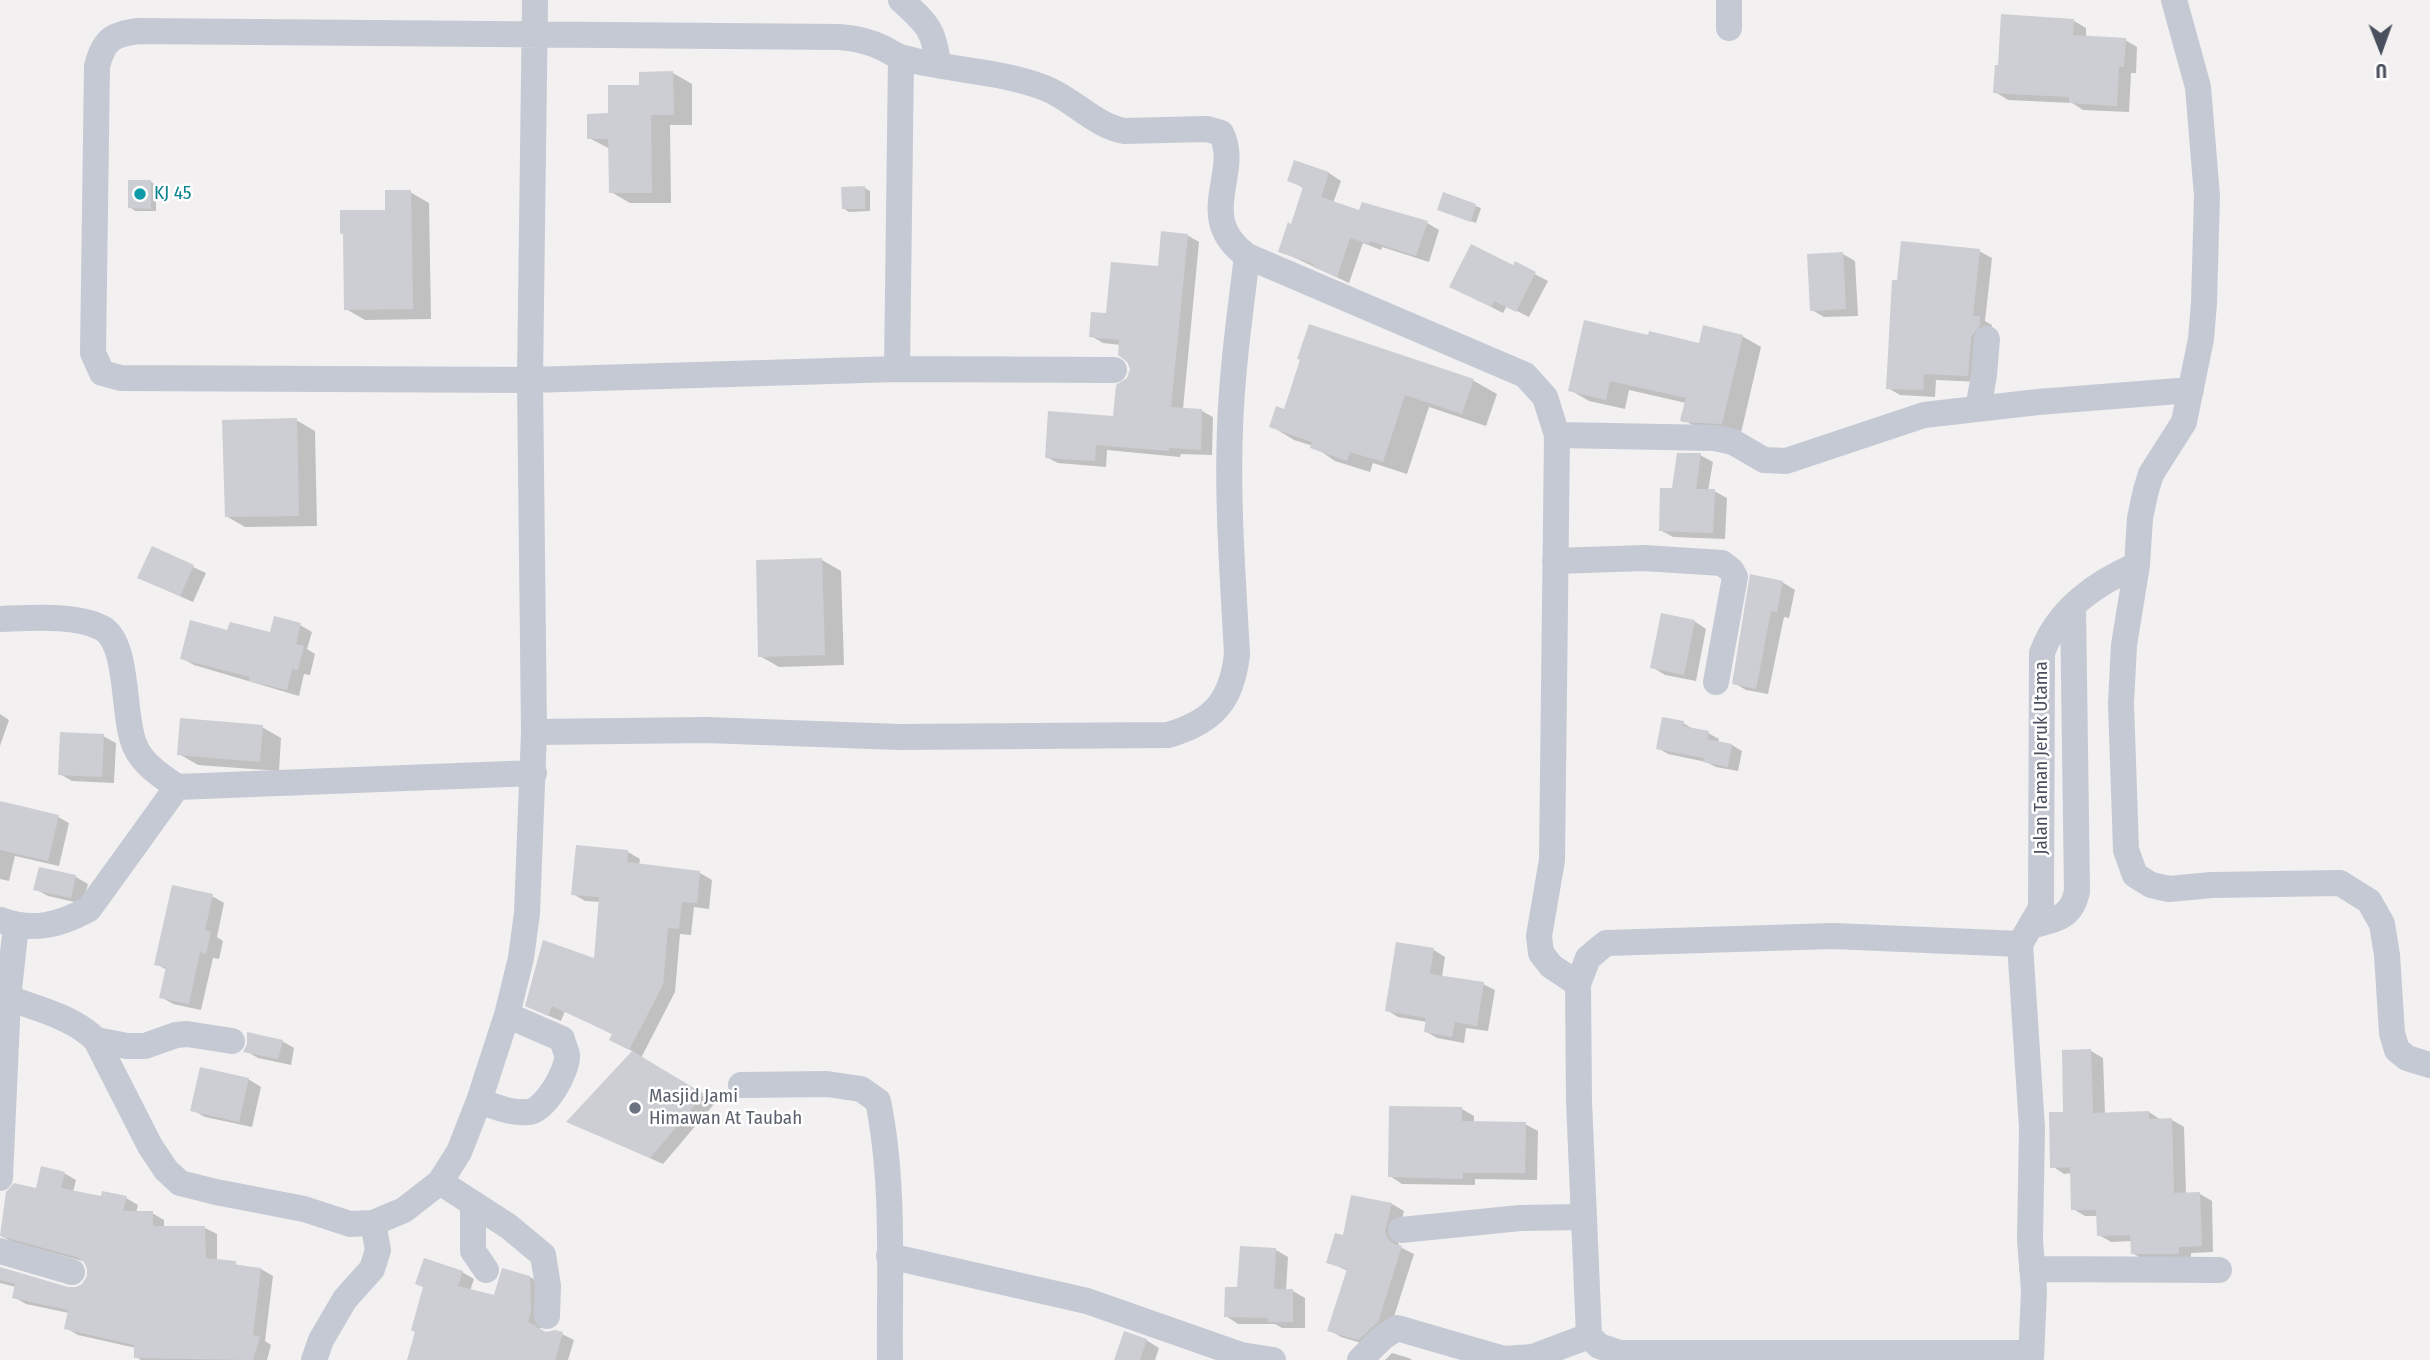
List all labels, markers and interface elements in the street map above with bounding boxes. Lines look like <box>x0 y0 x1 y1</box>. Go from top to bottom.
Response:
north arrow <box>2346 14 2416 84</box>
text: U <box>2376 59 2387 82</box>
place label: KJ 45 <box>154 183 191 205</box>
marker: KJ 45 <box>132 186 148 202</box>
street label: Jalan Taman Jeruk Utama <box>2031 661 2053 855</box>
place label: Masjid Jami Himawan At Taubah <box>649 1086 802 1130</box>
marker: Masjid Jami Himawan At Taubah <box>627 1100 643 1116</box>

